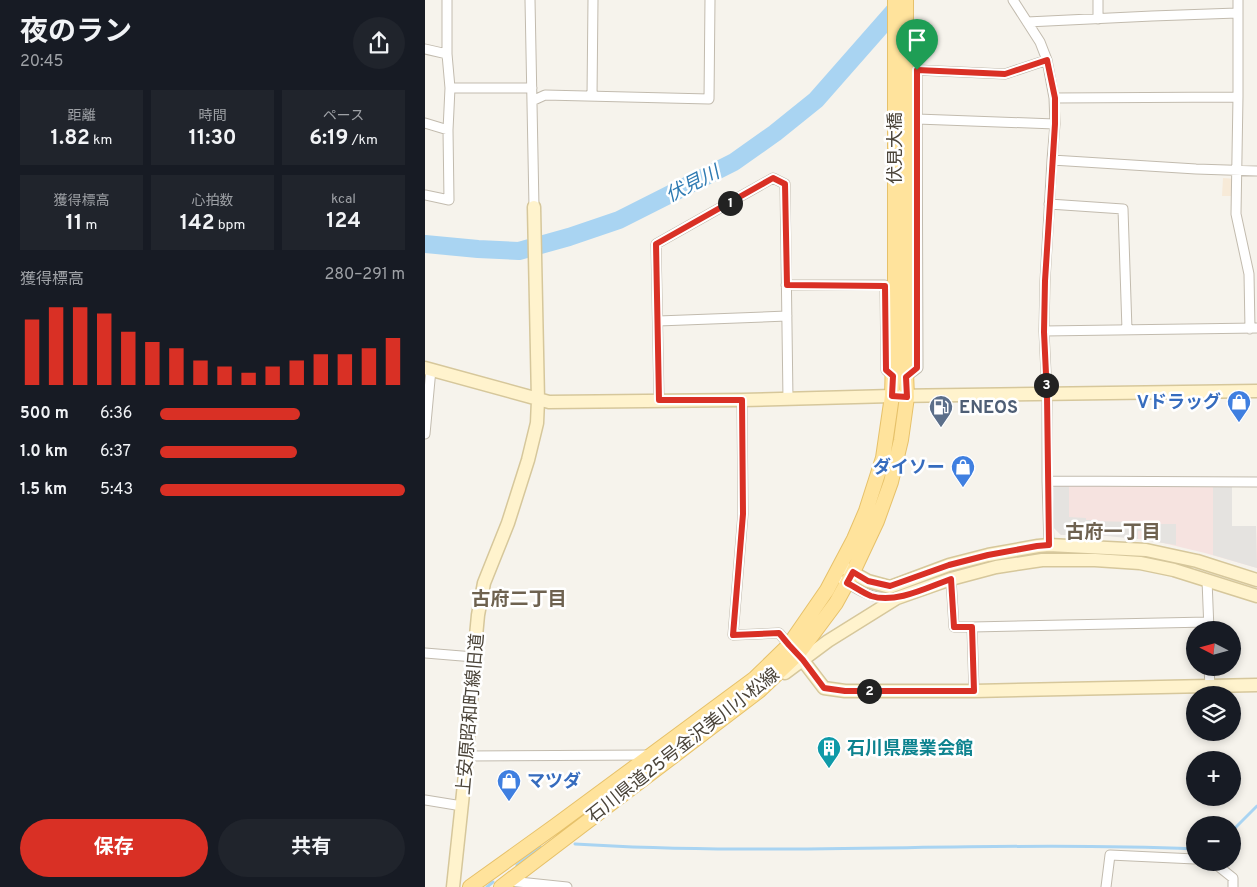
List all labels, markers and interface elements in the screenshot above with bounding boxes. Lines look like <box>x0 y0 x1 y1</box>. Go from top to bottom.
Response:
text: 夜のラン <box>20 15 132 51</box>
button: share <box>353 17 405 69</box>
pin <box>896 19 938 70</box>
icon: arrive <box>903 26 931 54</box>
text: 20:45 <box>20 52 64 72</box>
text: 距離 <box>68 108 96 125</box>
text: 時間 <box>199 108 227 125</box>
text: ペース <box>323 108 364 125</box>
street label: 伏見大橋 <box>885 112 908 184</box>
text: 1.82 <box>51 125 90 152</box>
text: 11:30 <box>189 125 236 152</box>
text: 6:19 <box>309 125 348 152</box>
text: km <box>90 132 112 149</box>
text: /km <box>348 132 378 149</box>
water label: 伏見川 <box>662 160 726 208</box>
pin: 1 <box>717 190 743 216</box>
text: kcal <box>331 191 356 208</box>
text: 獲得標高 <box>54 193 110 210</box>
text: 心拍数 <box>192 193 234 210</box>
text: 1 <box>728 195 733 212</box>
text: 124 <box>326 208 361 235</box>
text: 11 <box>66 210 82 237</box>
text: 142 <box>180 210 214 237</box>
text: m <box>82 217 97 234</box>
text: bpm <box>214 217 245 234</box>
text: 280–291 m <box>325 265 405 285</box>
text: 獲得標高 <box>20 270 84 290</box>
pin: 3 <box>1033 372 1059 398</box>
text: 3 <box>1042 377 1051 394</box>
shop icon: Vドラッグ <box>1226 389 1252 423</box>
place label: Vドラッグ <box>1137 392 1221 415</box>
fuel station icon: ENEOS <box>928 394 954 428</box>
place label: ENEOS <box>959 397 1018 420</box>
text: 500 m <box>20 404 69 424</box>
text: 6:36 <box>100 404 132 424</box>
text: 1.0 km <box>20 442 68 462</box>
text: 6:37 <box>100 442 131 462</box>
shop icon: ダイソー <box>950 454 976 488</box>
place label: ダイソー <box>873 457 945 480</box>
text: 1.5 km <box>20 480 67 500</box>
text: 5:43 <box>100 480 133 500</box>
district label: 古府一丁目 <box>1065 521 1161 545</box>
district label: 古府二丁目 <box>471 588 567 612</box>
north arrow <box>1186 621 1241 676</box>
map controls <box>1186 621 1241 871</box>
street label: 上安原昭和町線旧道 <box>453 632 490 796</box>
street label: 石川県道25号金沢美川小松線 <box>583 664 785 829</box>
pin: 2 <box>857 678 881 704</box>
text: 2 <box>865 683 874 700</box>
button: layers <box>1186 686 1241 741</box>
building icon: 石川県農業会館 <box>816 735 842 769</box>
place label: 石川県農業会館 <box>847 738 973 761</box>
button: + <box>1186 751 1241 806</box>
shop icon: マツダ <box>496 768 522 802</box>
place label: マツダ <box>527 771 581 794</box>
button: − <box>1186 816 1241 871</box>
button: 保存 <box>20 819 208 877</box>
button: 共有 <box>218 819 405 877</box>

